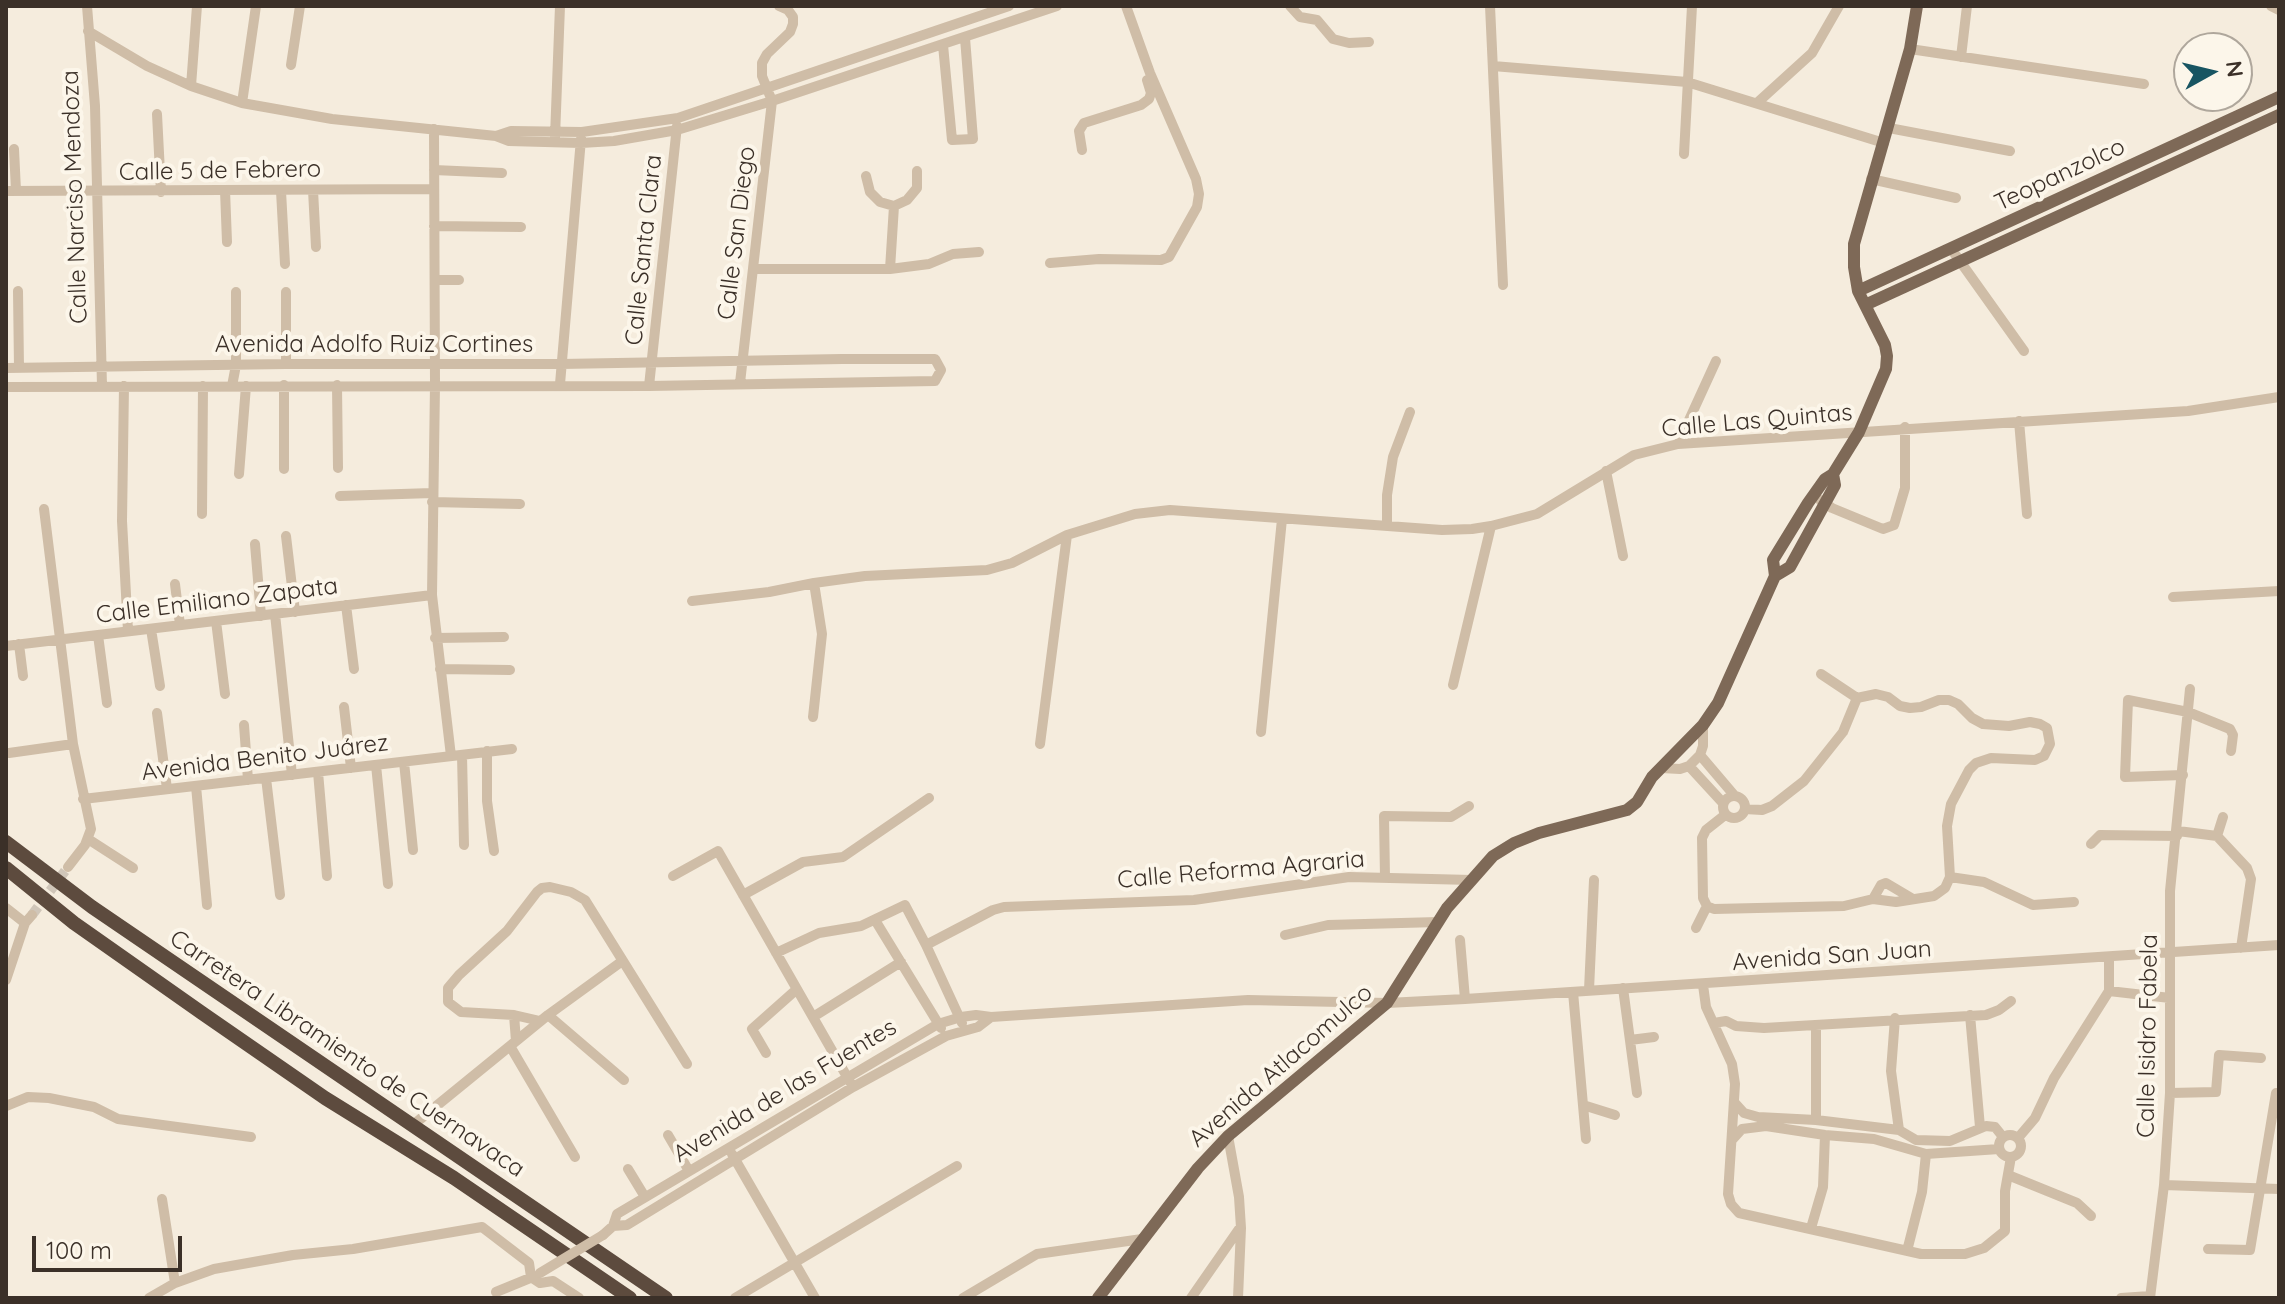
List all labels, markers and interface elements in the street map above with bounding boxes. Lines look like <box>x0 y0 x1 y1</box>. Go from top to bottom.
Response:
north arrow <box>2173 32 2253 112</box>
text: N <box>2220 59 2250 79</box>
street label: Calle Narciso Mendoza <box>56 70 94 324</box>
street label: Teopanzolco <box>1990 132 2130 218</box>
street label: Calle San Diego <box>712 145 762 321</box>
street label: Calle Santa Clara <box>620 153 668 347</box>
street label: Calle 5 de Febrero <box>119 155 321 187</box>
street label: Avenida Adolfo Ruiz Cortines <box>215 331 533 359</box>
street label: Calle Las Quintas <box>1660 398 1854 444</box>
street label: Calle Emiliano Zapata <box>94 572 340 630</box>
street label: Avenida Benito Juárez <box>140 729 390 787</box>
street label: Calle Reforma Agraria <box>1116 845 1366 895</box>
street label: Carretera Libramiento de Cuernavaca <box>164 924 530 1184</box>
street label: Calle Isidro Fabela <box>2132 934 2164 1138</box>
street label: Avenida San Juan <box>1731 935 1933 977</box>
street label: Avenida Atlacomulco <box>1183 978 1379 1154</box>
street label: Avenida de las Fuentes <box>668 1013 902 1169</box>
scale bar <box>36 1220 186 1270</box>
text: 100 m <box>46 1235 112 1265</box>

